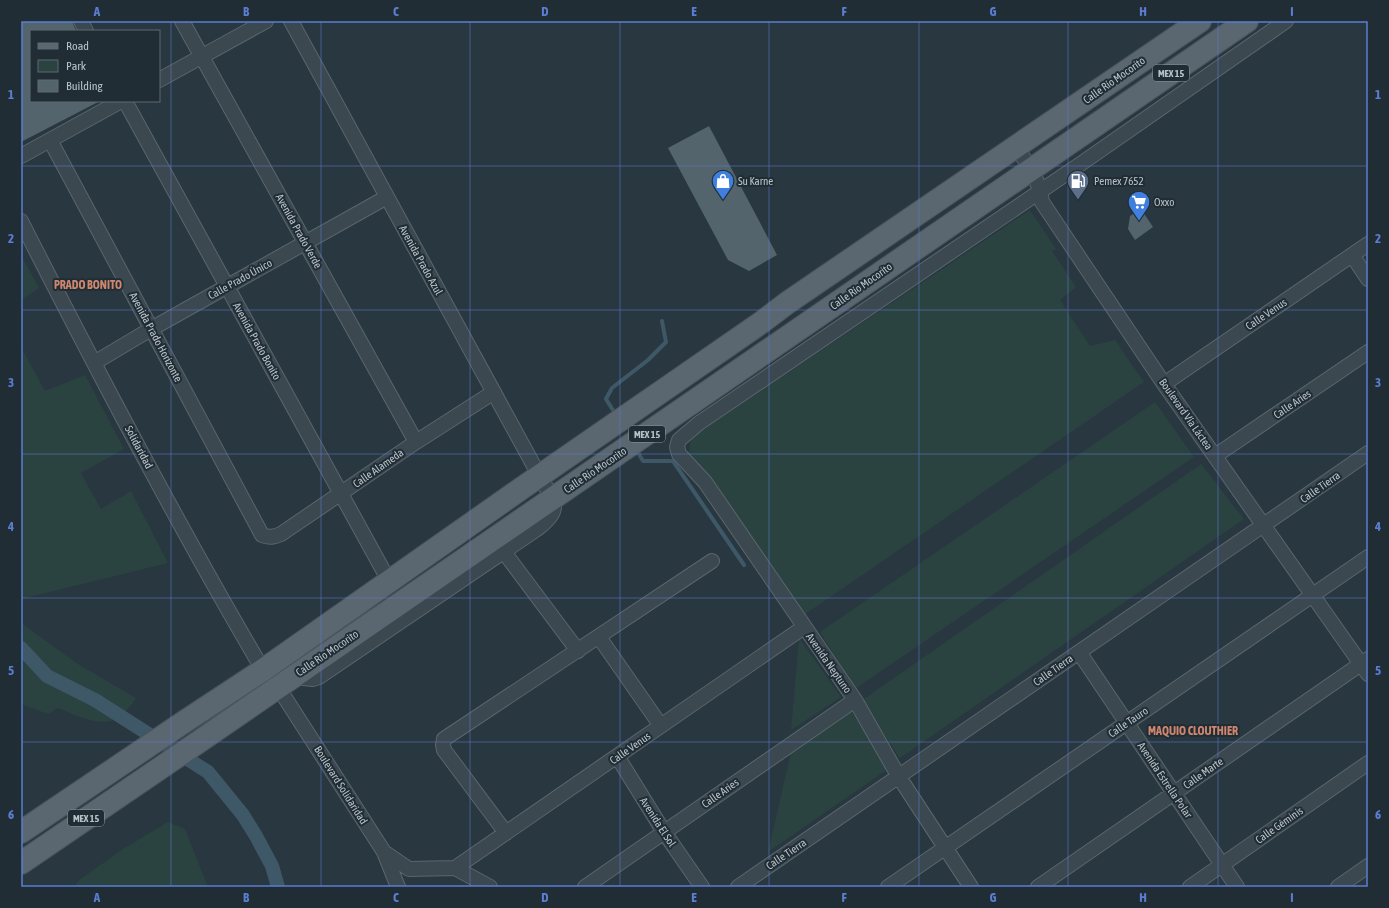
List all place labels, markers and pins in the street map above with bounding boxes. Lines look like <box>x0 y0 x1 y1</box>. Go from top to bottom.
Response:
shop icon: Su Karne <box>710 168 736 201</box>
fuel station icon: Pemex 7652 <box>1065 168 1091 201</box>
place label: Su Karne <box>738 175 773 187</box>
place label: Pemex 7652 <box>1094 175 1144 187</box>
supermarket icon: Oxxo <box>1126 189 1152 222</box>
place label: Oxxo <box>1154 196 1174 208</box>

